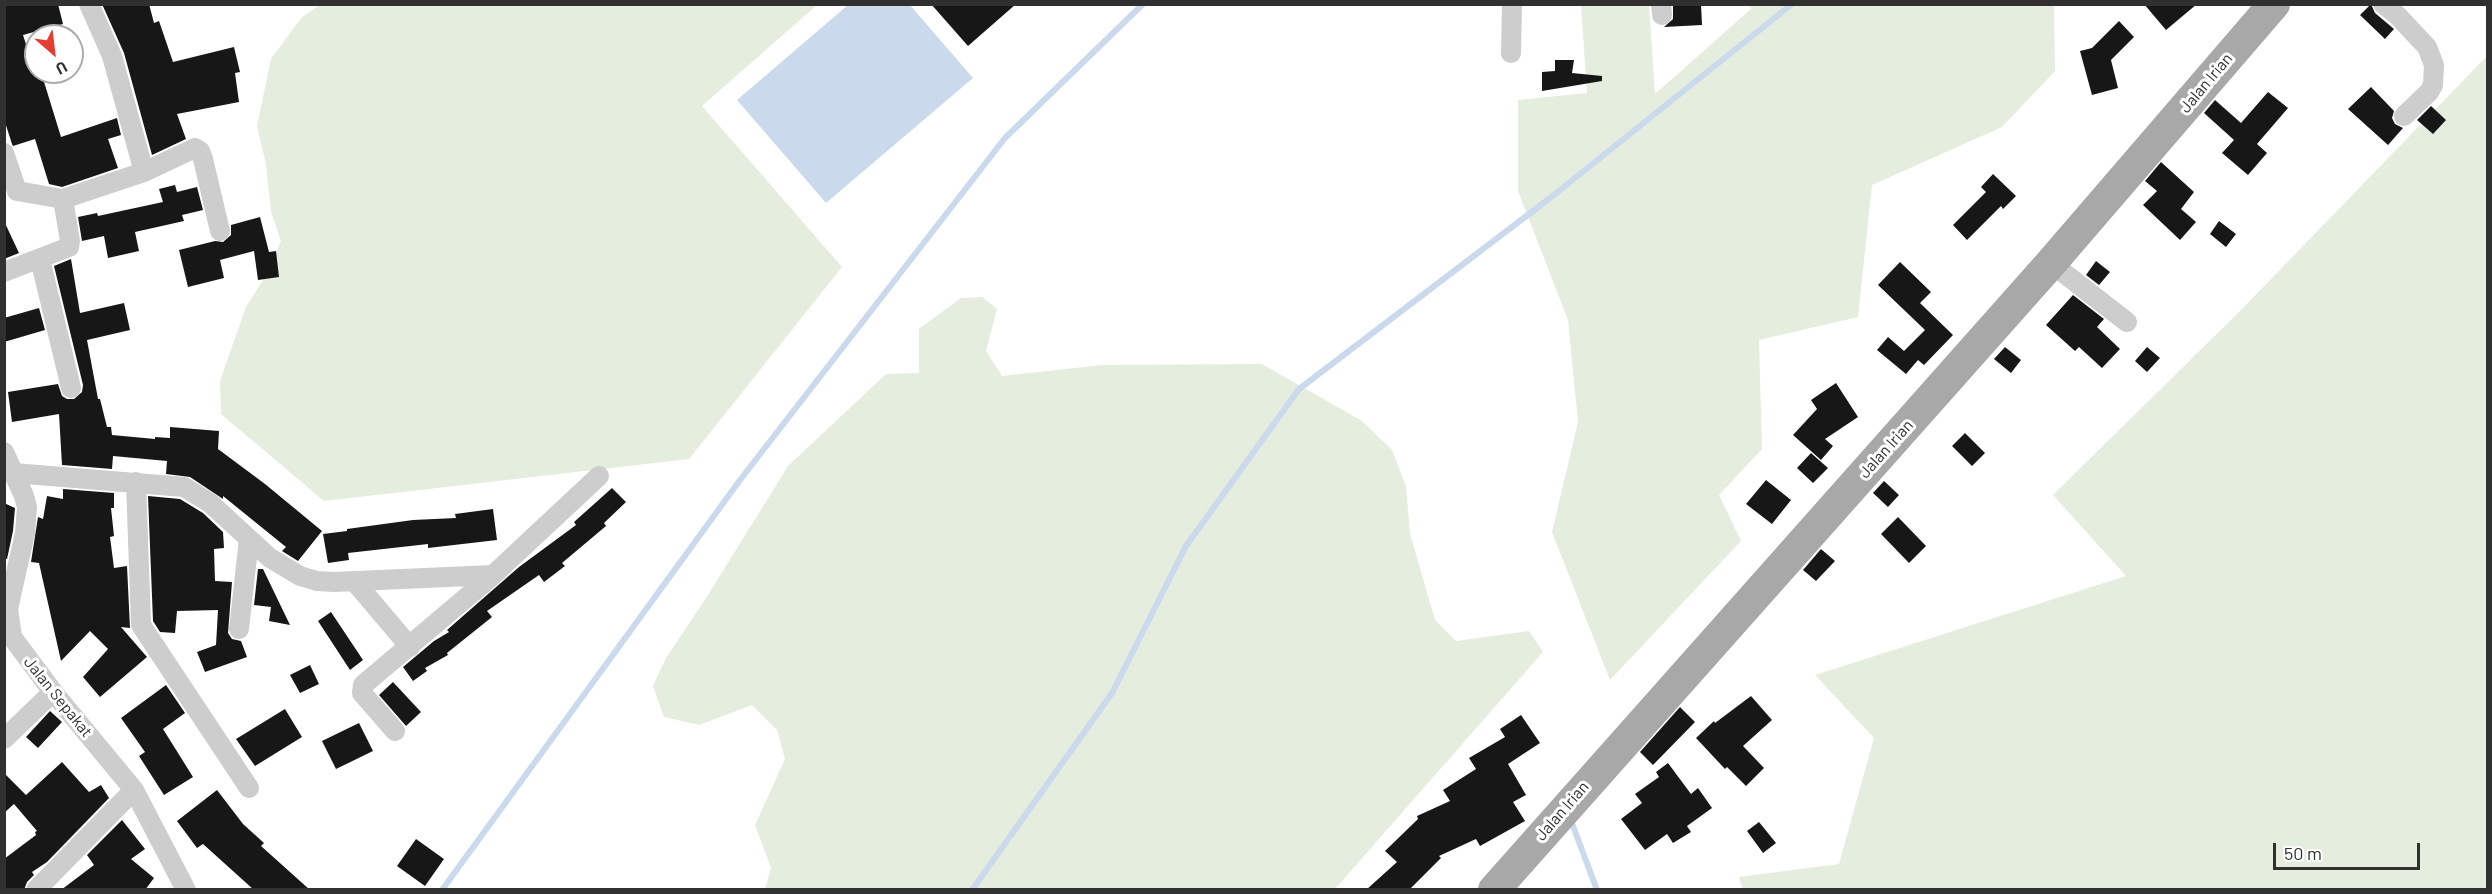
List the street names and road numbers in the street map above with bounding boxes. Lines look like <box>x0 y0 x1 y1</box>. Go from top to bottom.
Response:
street label: Jalan Irian <box>2176 49 2236 117</box>
street label: Jalan Irian <box>1855 416 1917 482</box>
street label: Jalan Sepakat <box>20 653 96 741</box>
street label: Jalan Irian <box>1531 778 1593 844</box>

